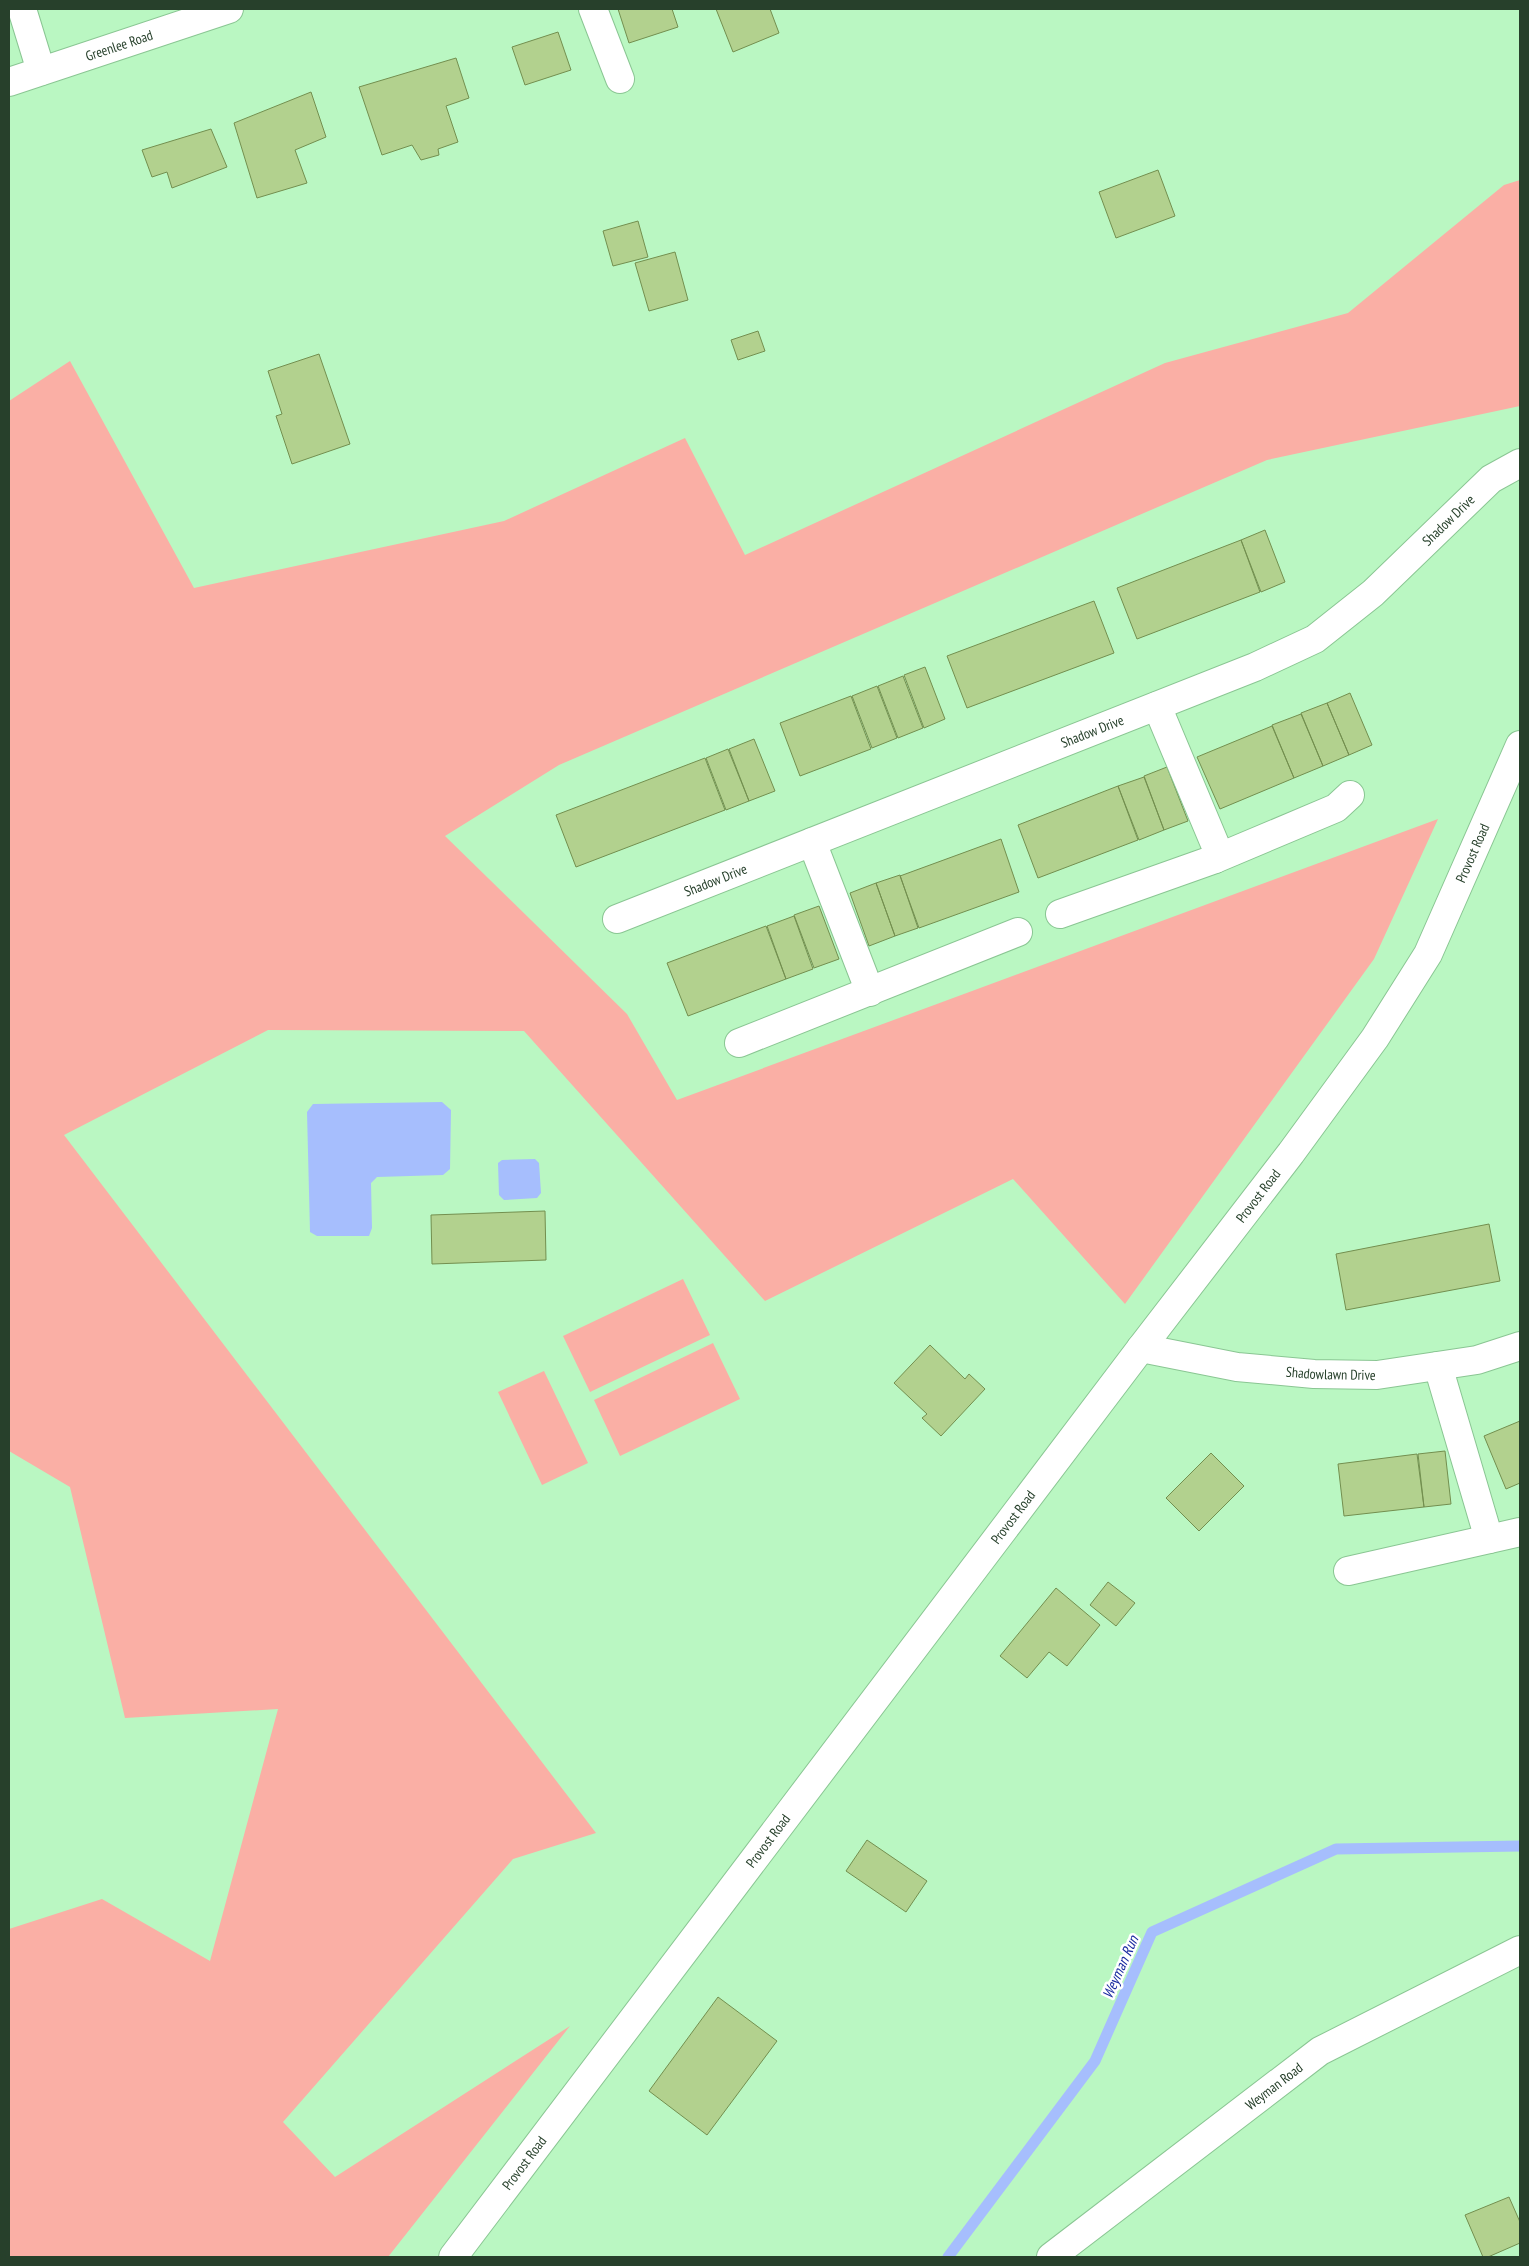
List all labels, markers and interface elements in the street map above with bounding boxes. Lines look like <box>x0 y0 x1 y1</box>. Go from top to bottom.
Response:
street label: Greenlee Road <box>83 26 155 65</box>
street label: Shadow Drive <box>1418 491 1479 550</box>
street label: Shadow Drive <box>1058 711 1127 752</box>
street label: Provost Road <box>1452 821 1493 885</box>
street label: Shadow Drive <box>681 859 750 901</box>
street label: Provost Road <box>1232 1165 1284 1226</box>
street label: Shadowlawn Drive <box>1285 1362 1376 1384</box>
street label: Provost Road <box>987 1487 1039 1547</box>
street label: Provost Road <box>742 1810 794 1871</box>
water label: Weyman Run <box>1098 1931 1143 2001</box>
street label: Weyman Road <box>1242 2058 1306 2114</box>
street label: Provost Road <box>498 2132 550 2193</box>

